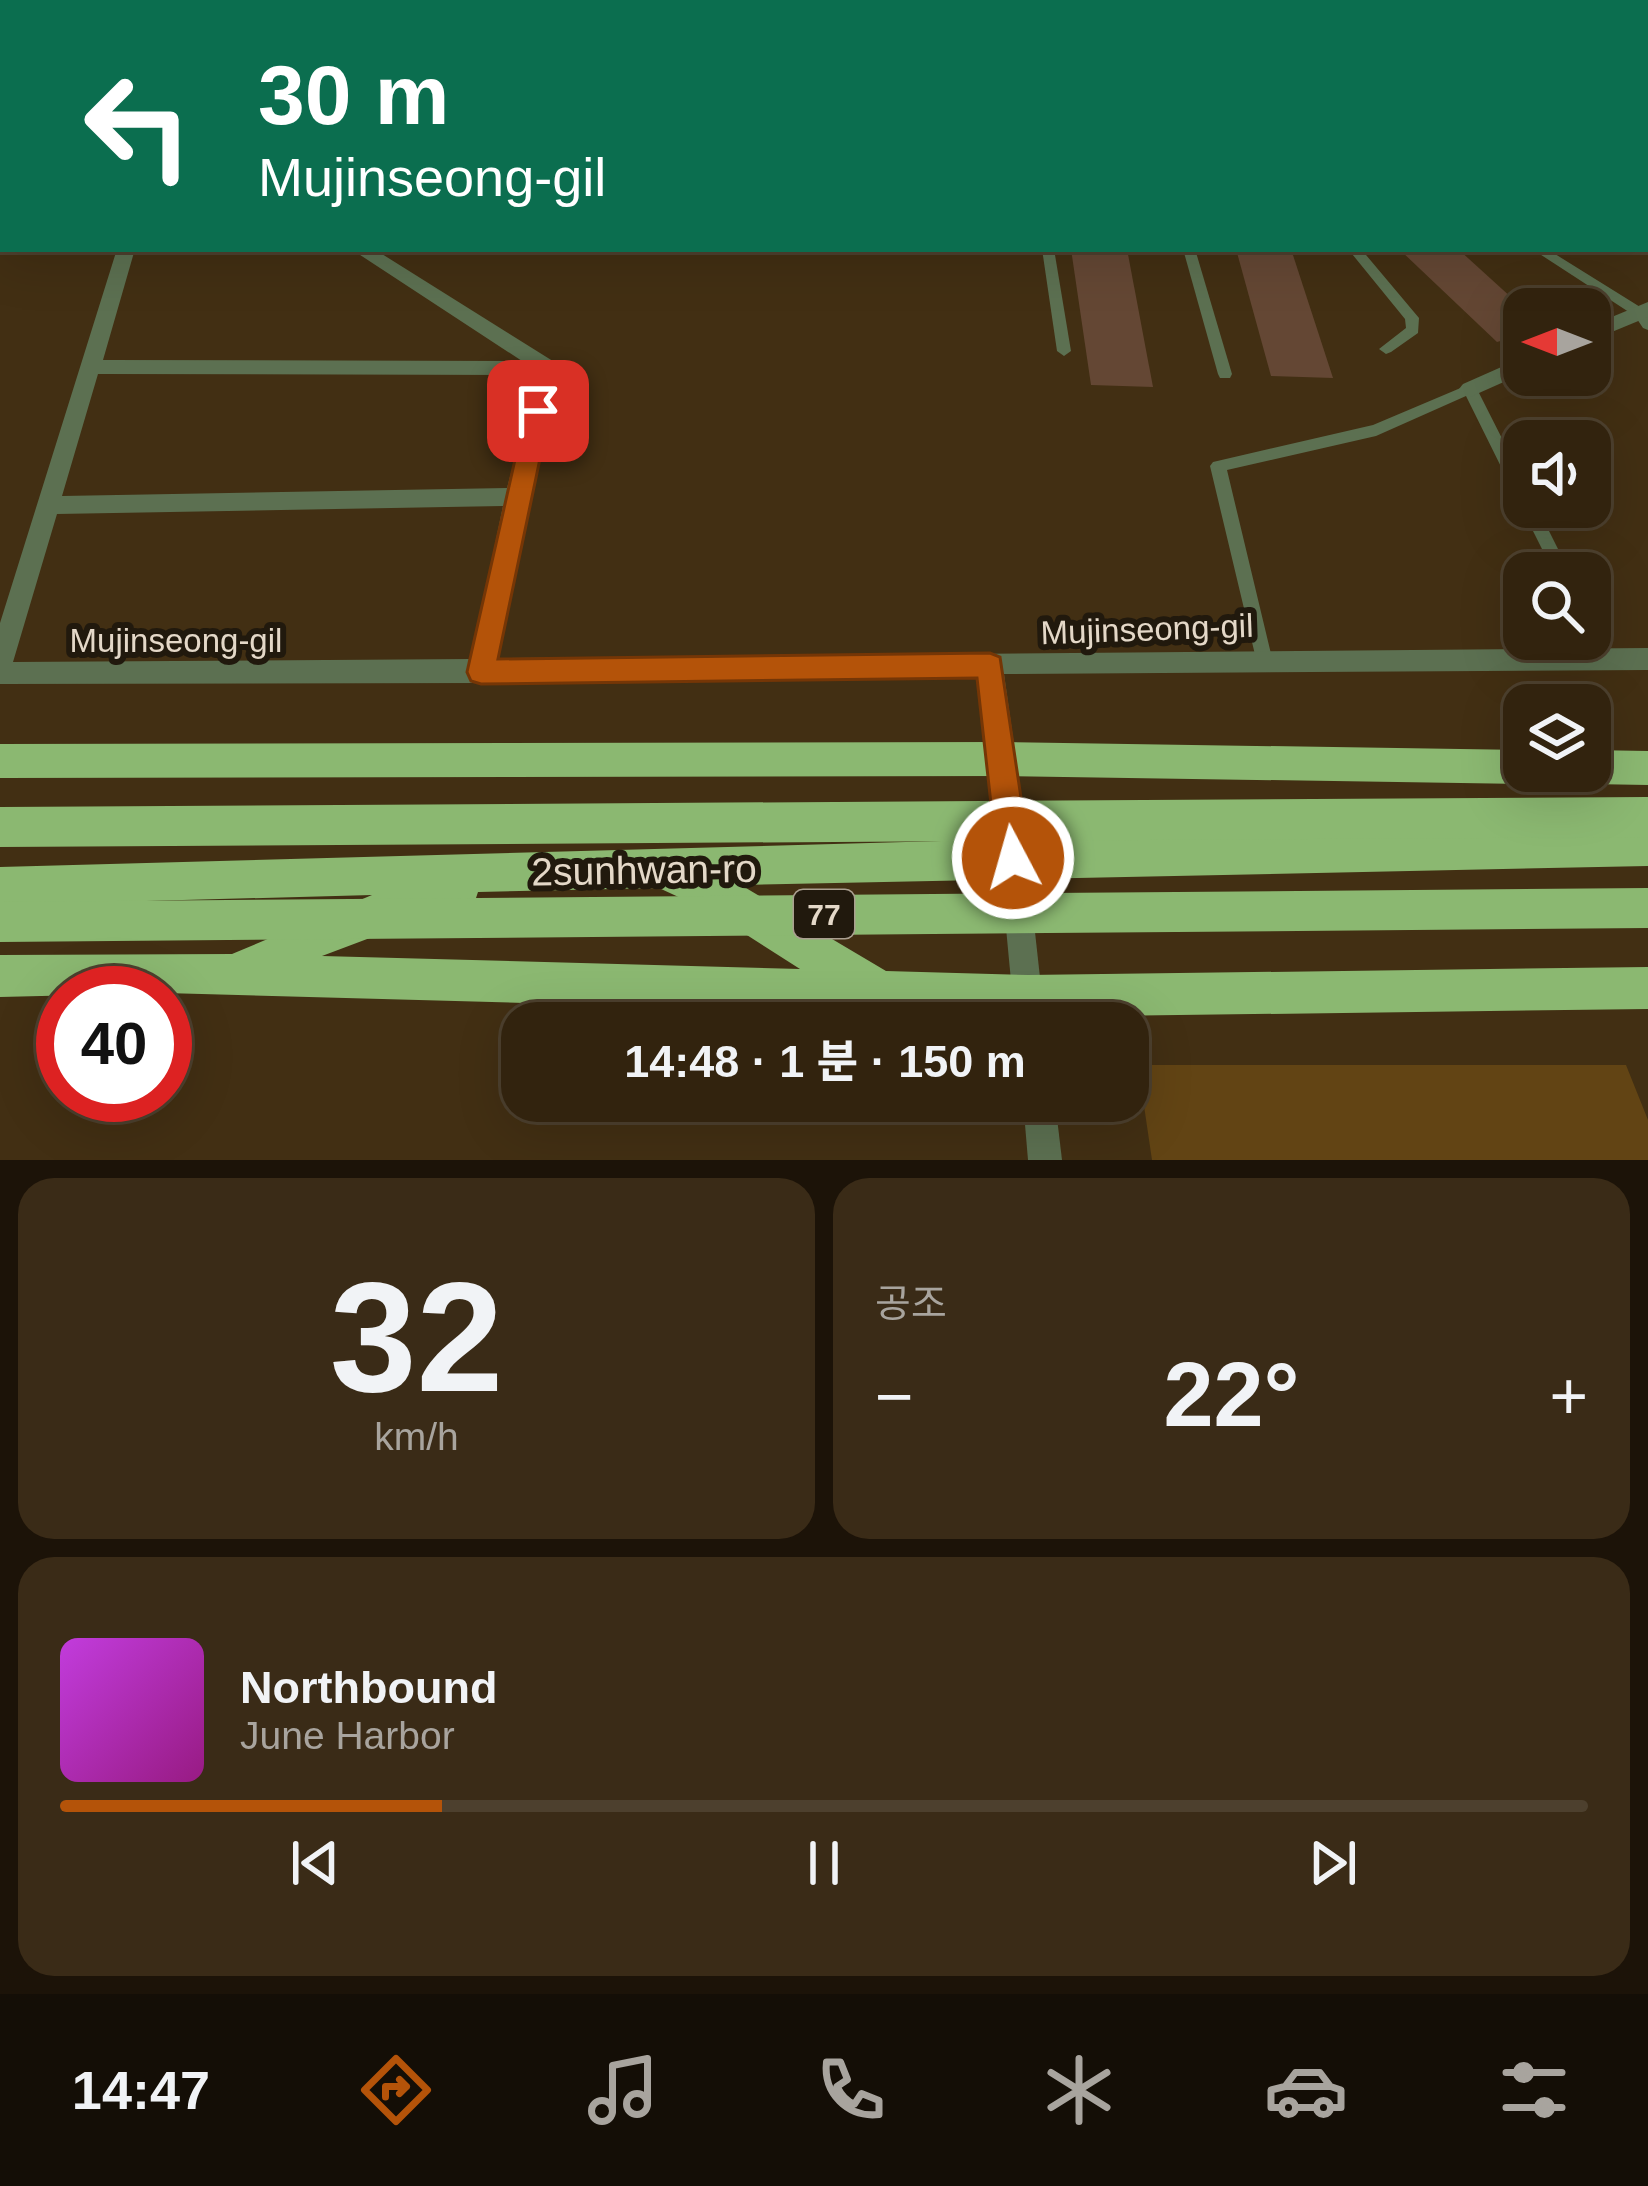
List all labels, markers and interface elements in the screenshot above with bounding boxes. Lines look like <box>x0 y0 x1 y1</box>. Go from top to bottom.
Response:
icon: left <box>60 48 216 204</box>
text: 30 m <box>258 48 449 142</box>
text: Mujinseong-gil <box>258 147 606 207</box>
north arrow <box>1503 288 1611 396</box>
map controls <box>1503 288 1611 792</box>
pin <box>487 360 589 462</box>
icon: arrive <box>505 378 571 444</box>
button: sound <box>1503 420 1611 528</box>
button: search <box>1503 552 1611 660</box>
street label: Mujinseong-gil <box>1040 607 1254 651</box>
street label: Mujinseong-gil <box>70 622 282 659</box>
button: layers <box>1503 684 1611 792</box>
position arrow <box>950 795 1076 921</box>
street label: 2sunhwan-ro <box>531 847 757 893</box>
road number: 77 <box>794 890 854 938</box>
speed limit sign: 40 <box>36 966 192 1122</box>
text: 14:48 · 1 분 · 150 m <box>624 1036 1026 1087</box>
text: 32 <box>330 1250 503 1424</box>
text: 공조 <box>875 1282 947 1325</box>
text: 22° <box>1163 1345 1300 1445</box>
text: − <box>875 1359 914 1433</box>
text: + <box>1549 1359 1588 1433</box>
text: km/h <box>374 1415 459 1458</box>
text: Northbound <box>240 1662 497 1713</box>
text: June Harbor <box>240 1714 455 1757</box>
icon: previous <box>282 1830 348 1896</box>
icon: pause <box>791 1830 857 1896</box>
icon: next <box>1300 1830 1366 1896</box>
icon: directions <box>354 2048 438 2132</box>
icon: music <box>581 2048 665 2132</box>
icon: phone <box>809 2048 893 2132</box>
icon: climate <box>1037 2048 1121 2132</box>
icon: car <box>1264 2048 1348 2132</box>
icon: filters <box>1492 2048 1576 2132</box>
text: 14:47 <box>72 2060 210 2120</box>

